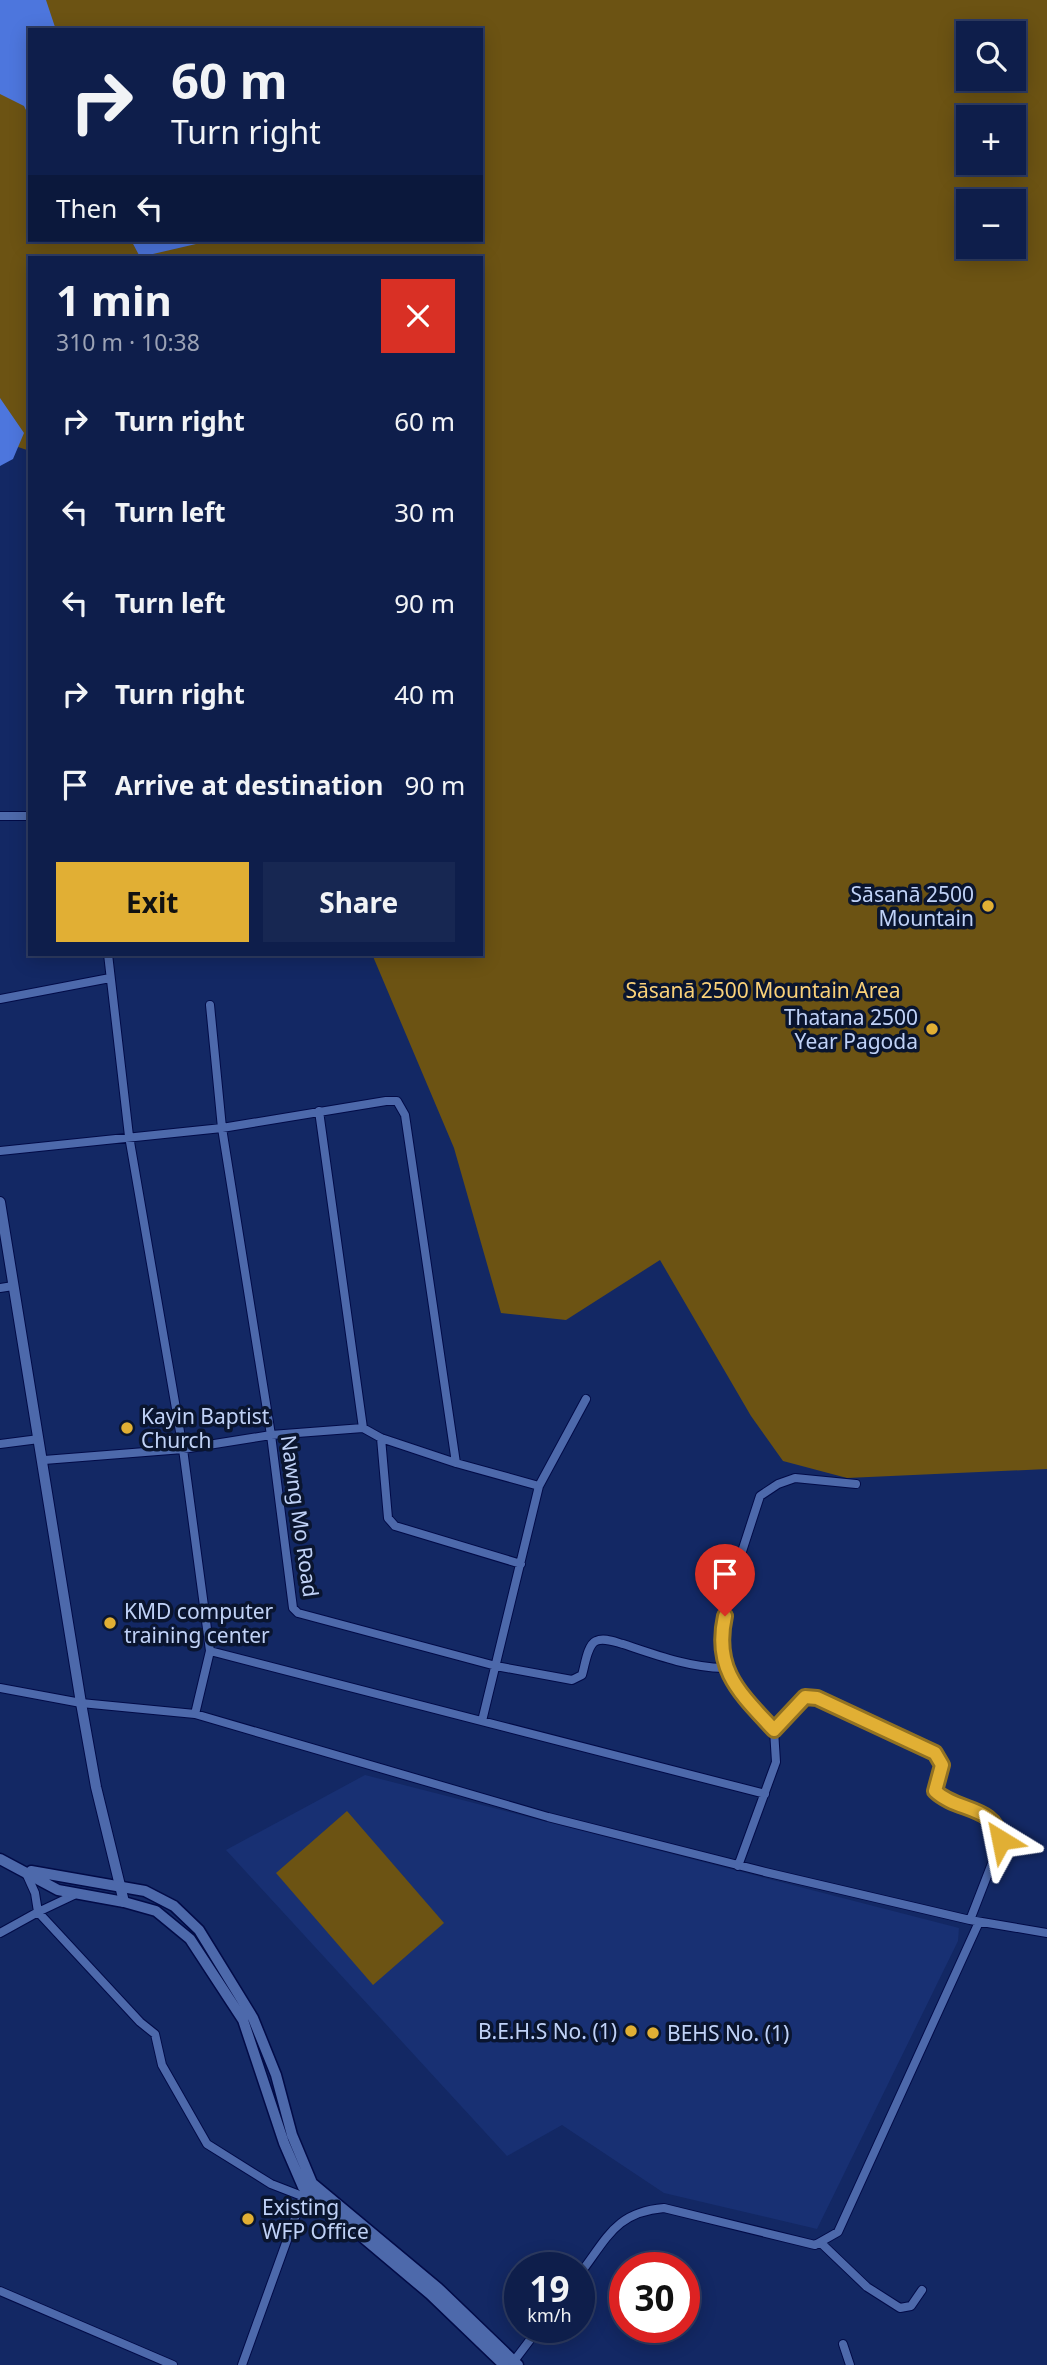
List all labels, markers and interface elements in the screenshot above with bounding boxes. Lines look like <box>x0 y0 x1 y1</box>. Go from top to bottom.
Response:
map controls <box>956 21 1026 259</box>
button: search <box>956 21 1026 91</box>
text: 60 m <box>171 47 288 113</box>
icon: right <box>56 56 147 147</box>
button: + <box>956 105 1026 175</box>
text: Turn right <box>171 110 321 153</box>
icon: left <box>131 189 169 227</box>
button: − <box>956 189 1026 259</box>
text: Then <box>56 190 117 226</box>
text: 1 min <box>56 271 172 328</box>
button: close <box>381 279 455 353</box>
text: 310 m · 10:38 <box>56 326 200 358</box>
icon: right <box>56 402 94 440</box>
text: Turn right <box>115 403 245 439</box>
text: 60 m <box>394 403 455 439</box>
icon: left <box>56 493 94 531</box>
text: Turn left <box>115 494 226 530</box>
text: 30 m <box>394 494 455 530</box>
icon: left <box>56 584 94 622</box>
text: Turn left <box>115 585 226 621</box>
text: 90 m <box>394 585 455 621</box>
icon: right <box>56 675 94 713</box>
text: Turn right <box>115 676 245 712</box>
text: 40 m <box>394 676 455 712</box>
icon: arrive <box>56 766 94 804</box>
text: Arrive at destination <box>115 767 384 803</box>
text: 90 m <box>405 767 465 803</box>
button: Exit <box>56 862 249 942</box>
button: Share <box>263 862 455 942</box>
place label: Sāsanā 2500 Mountain <box>851 880 974 932</box>
marker: Sāsanā 2500 Mountain <box>980 898 996 914</box>
park label: Sāsanā 2500 Mountain Area <box>625 976 901 1004</box>
place label: Thatana 2500 Year Pagoda <box>784 1003 918 1055</box>
marker: Thatana 2500 Year Pagoda <box>924 1021 940 1037</box>
place label: Kayin Baptist Church <box>141 1402 270 1454</box>
marker: Kayin Baptist Church <box>119 1420 135 1436</box>
street label: Nawng Mo Road <box>275 1433 325 1599</box>
pin <box>695 1544 755 1616</box>
icon: arrive <box>706 1555 744 1593</box>
place label: KMD computer training center <box>124 1597 274 1649</box>
marker: KMD computer training center <box>102 1615 118 1631</box>
position arrow <box>964 1803 1038 1877</box>
place label: B.E.H.S No. (1) <box>478 2017 617 2045</box>
place label: BEHS No. (1) <box>667 2019 789 2047</box>
marker: B.E.H.S No. (1) <box>623 2023 639 2039</box>
marker: BEHS No. (1) <box>645 2025 661 2041</box>
place label: Existing WFP Office <box>262 2193 369 2245</box>
marker: Existing WFP Office <box>240 2211 256 2227</box>
speed limit sign: 30 <box>609 2252 700 2343</box>
text: 19 <box>529 2265 570 2312</box>
text: km/h <box>527 2303 572 2327</box>

